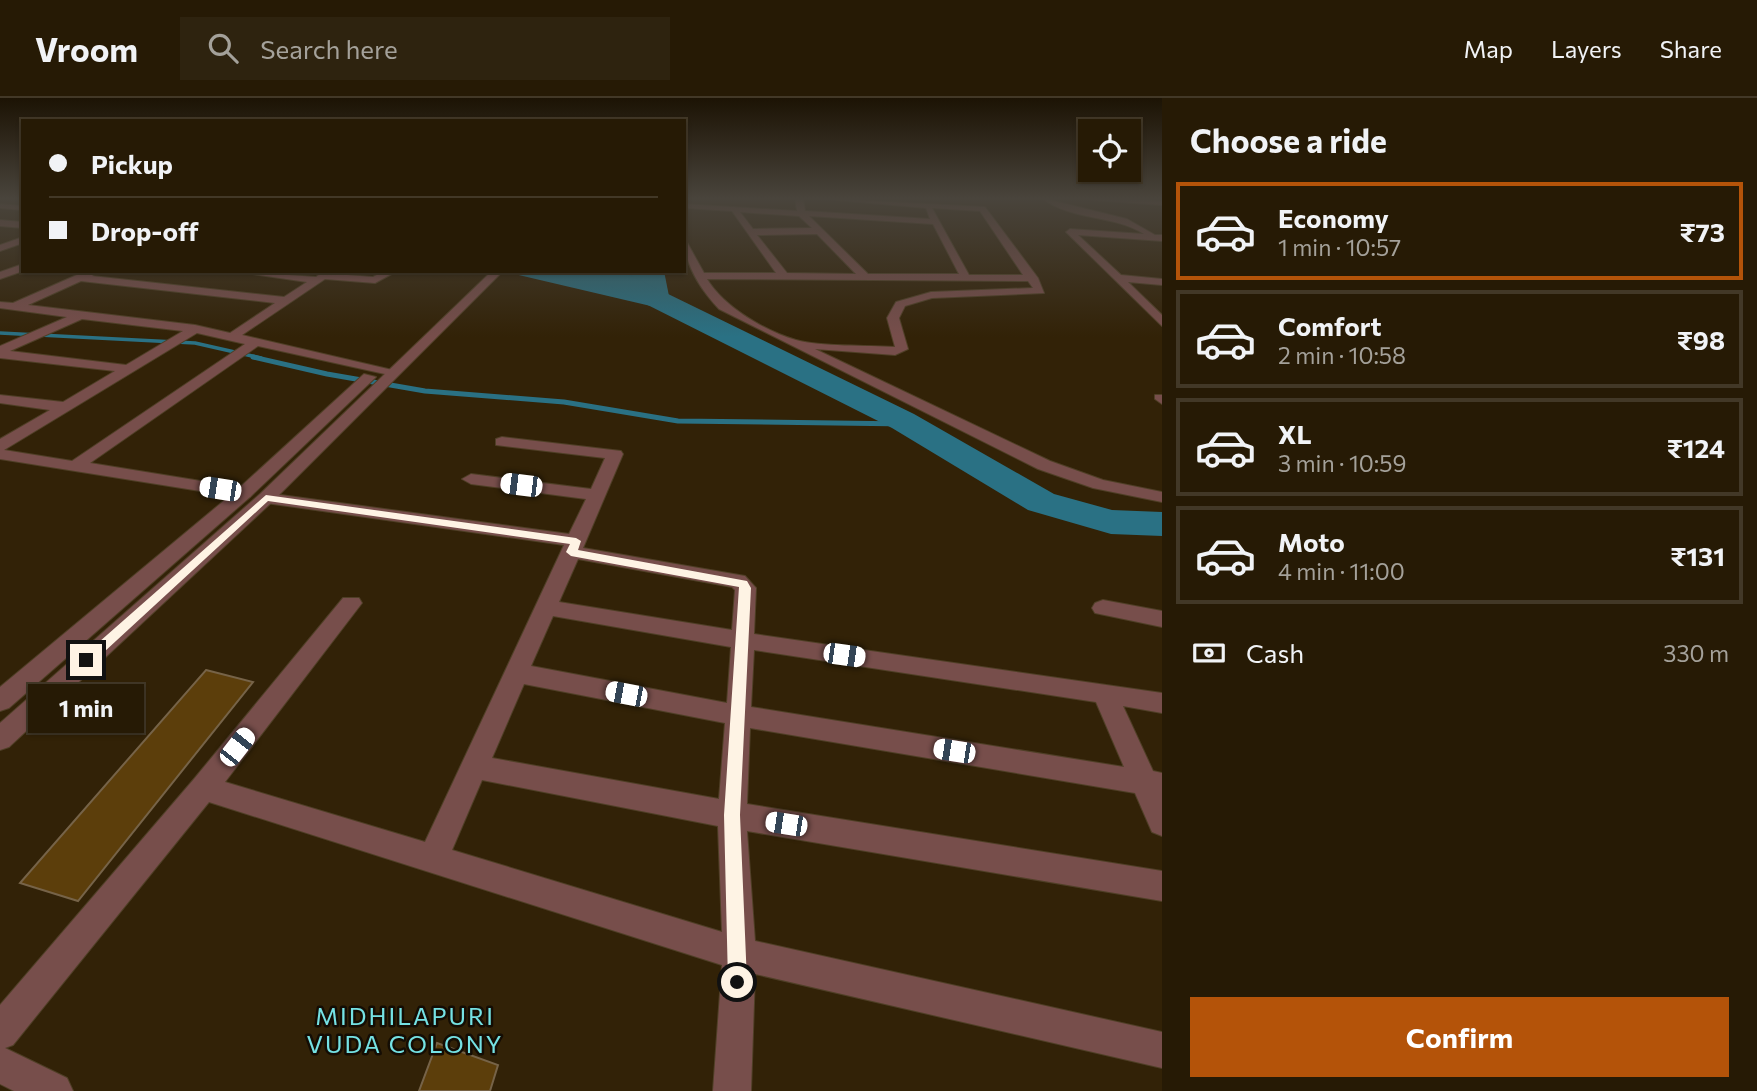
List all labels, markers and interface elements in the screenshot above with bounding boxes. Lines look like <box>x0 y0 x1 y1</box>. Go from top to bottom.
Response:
search box <box>180 17 670 80</box>
text: Vroom <box>35 28 138 69</box>
icon: search <box>204 29 242 67</box>
text: Search here <box>260 33 398 64</box>
text: Map <box>1464 34 1513 63</box>
text: Layers <box>1551 34 1622 63</box>
text: Share <box>1660 34 1722 63</box>
map controls <box>1078 119 1141 182</box>
button: locate <box>1078 119 1141 182</box>
text: Choose a ride <box>1190 120 1387 160</box>
text: Pickup <box>91 148 173 179</box>
icon: car <box>1194 200 1257 263</box>
text: Economy <box>1278 202 1389 233</box>
text: Drop-off <box>91 215 198 246</box>
text: ₹73 <box>1679 216 1725 247</box>
text: 1 min · 10:57 <box>1278 233 1401 261</box>
icon: car <box>1194 308 1257 371</box>
text: Comfort <box>1278 310 1381 341</box>
text: ₹98 <box>1677 324 1725 355</box>
text: 2 min · 10:58 <box>1278 341 1406 369</box>
icon: car <box>1194 416 1257 479</box>
text: XL <box>1278 418 1312 449</box>
text: ₹124 <box>1667 432 1725 463</box>
text: 3 min · 10:59 <box>1278 449 1406 477</box>
car <box>499 472 544 498</box>
car <box>198 475 243 503</box>
icon: car <box>1194 524 1257 587</box>
text: Moto <box>1278 526 1345 557</box>
text: ₹131 <box>1670 540 1725 571</box>
text: 4 min · 11:00 <box>1278 557 1405 585</box>
icon: cash <box>1190 634 1228 672</box>
text: Cash <box>1246 637 1304 668</box>
text: 330 m <box>1663 639 1729 667</box>
car <box>822 642 867 668</box>
route end <box>70 644 102 676</box>
car <box>604 680 649 708</box>
callout: 1 min <box>28 684 144 734</box>
text: 1 min <box>59 694 113 722</box>
car <box>216 724 259 770</box>
car <box>932 737 977 765</box>
car <box>764 810 809 838</box>
route start <box>721 966 753 998</box>
button: Confirm <box>1190 997 1729 1077</box>
district label: MIDHILAPURI VUDA COLONY <box>307 1001 503 1058</box>

